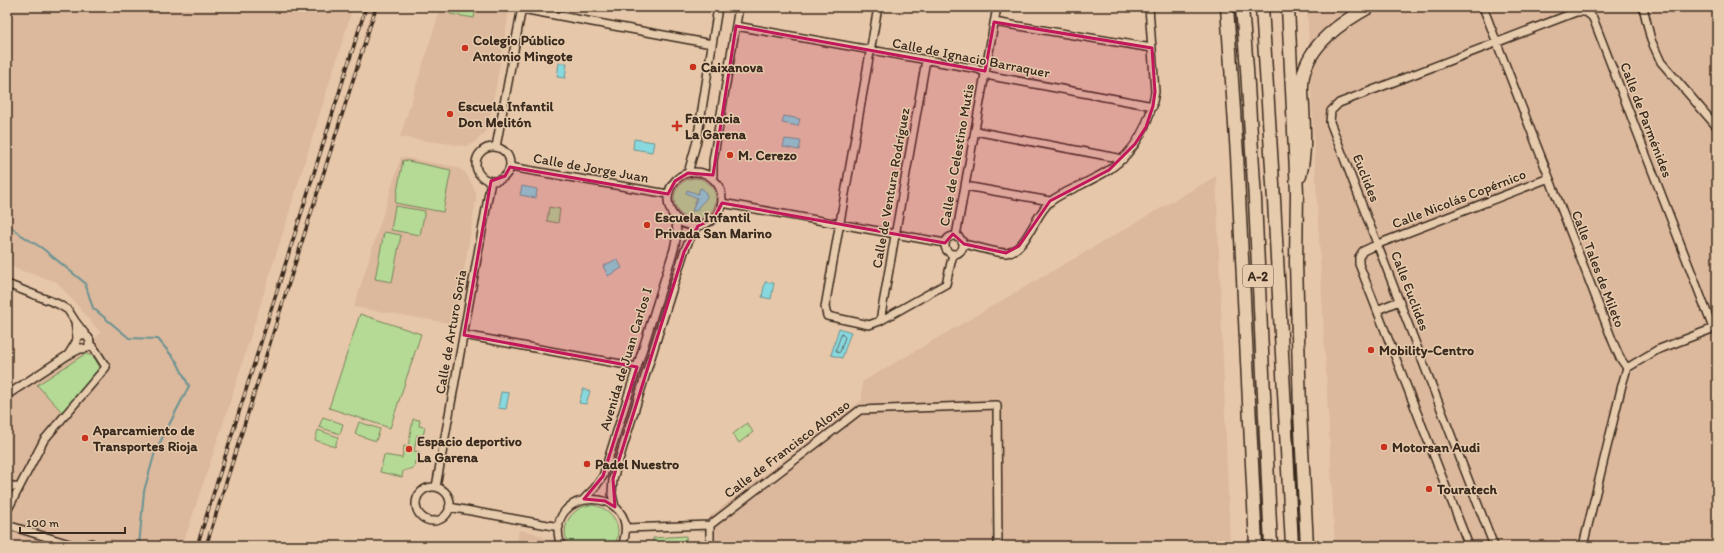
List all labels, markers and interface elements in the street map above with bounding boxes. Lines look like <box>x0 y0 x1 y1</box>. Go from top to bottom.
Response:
place label: Colegio Público Antonio Mingote <box>472 32 573 65</box>
street label: Calle de Ignacio Barraquer <box>891 34 1052 82</box>
marker: Colegio Público Antonio Mingote <box>460 43 470 53</box>
place label: Caixanova <box>701 59 763 76</box>
street label: Calle de Parménides <box>1616 60 1676 180</box>
marker: Caixanova <box>688 62 698 72</box>
street label: Calle de Celestino Mutis <box>936 82 978 228</box>
place label: Escuela Infantil Don Melitón <box>458 98 555 131</box>
street label: Calle de Ventura Rodríguez <box>868 106 914 270</box>
marker: Escuela Infantil Don Melitón <box>445 109 455 119</box>
place label: Farmacia La Garena <box>685 110 747 143</box>
marker: Farmacia La Garena <box>672 121 682 131</box>
place label: M. Cerezo <box>738 147 797 164</box>
street label: Calle de Jorge Juan <box>532 149 650 187</box>
marker: M. Cerezo <box>725 150 735 160</box>
street label: Euclides <box>1349 152 1383 204</box>
street label: Calle Nicolás Copérnico <box>1390 166 1528 232</box>
street label: Calle Tales de Mileto <box>1568 208 1628 330</box>
place label: Escuela Infantil Privada San Marino <box>655 209 772 242</box>
marker: Escuela Infantil Privada San Marino <box>642 220 652 230</box>
street label: Calle Euclides <box>1387 249 1433 333</box>
road number: A-2 <box>1243 265 1273 287</box>
street label: Calle de Arturo Soria <box>432 268 470 395</box>
street label: Avenida de Juan Carlos I <box>596 286 656 432</box>
place label: Mobility-Centro <box>1379 342 1474 359</box>
marker: Mobility-Centro <box>1366 345 1376 355</box>
street label: Calle de Francisco Alonso <box>721 396 853 502</box>
place label: Aparcamiento de Transportes Rioja <box>92 422 198 455</box>
marker: Aparcamiento de Transportes Rioja <box>80 433 90 443</box>
place label: Espacio deportivo La Garena <box>417 433 522 466</box>
place label: Motorsan Audi <box>1392 439 1480 456</box>
marker: Motorsan Audi <box>1379 442 1389 452</box>
marker: Espacio deportivo La Garena <box>404 444 414 454</box>
place label: Padel Nuestro <box>595 456 679 473</box>
marker: Padel Nuestro <box>582 459 592 469</box>
place label: Touratech <box>1436 481 1498 498</box>
marker: Touratech <box>1424 484 1434 494</box>
scale bar <box>20 509 125 535</box>
text: 100 m <box>26 516 59 530</box>

